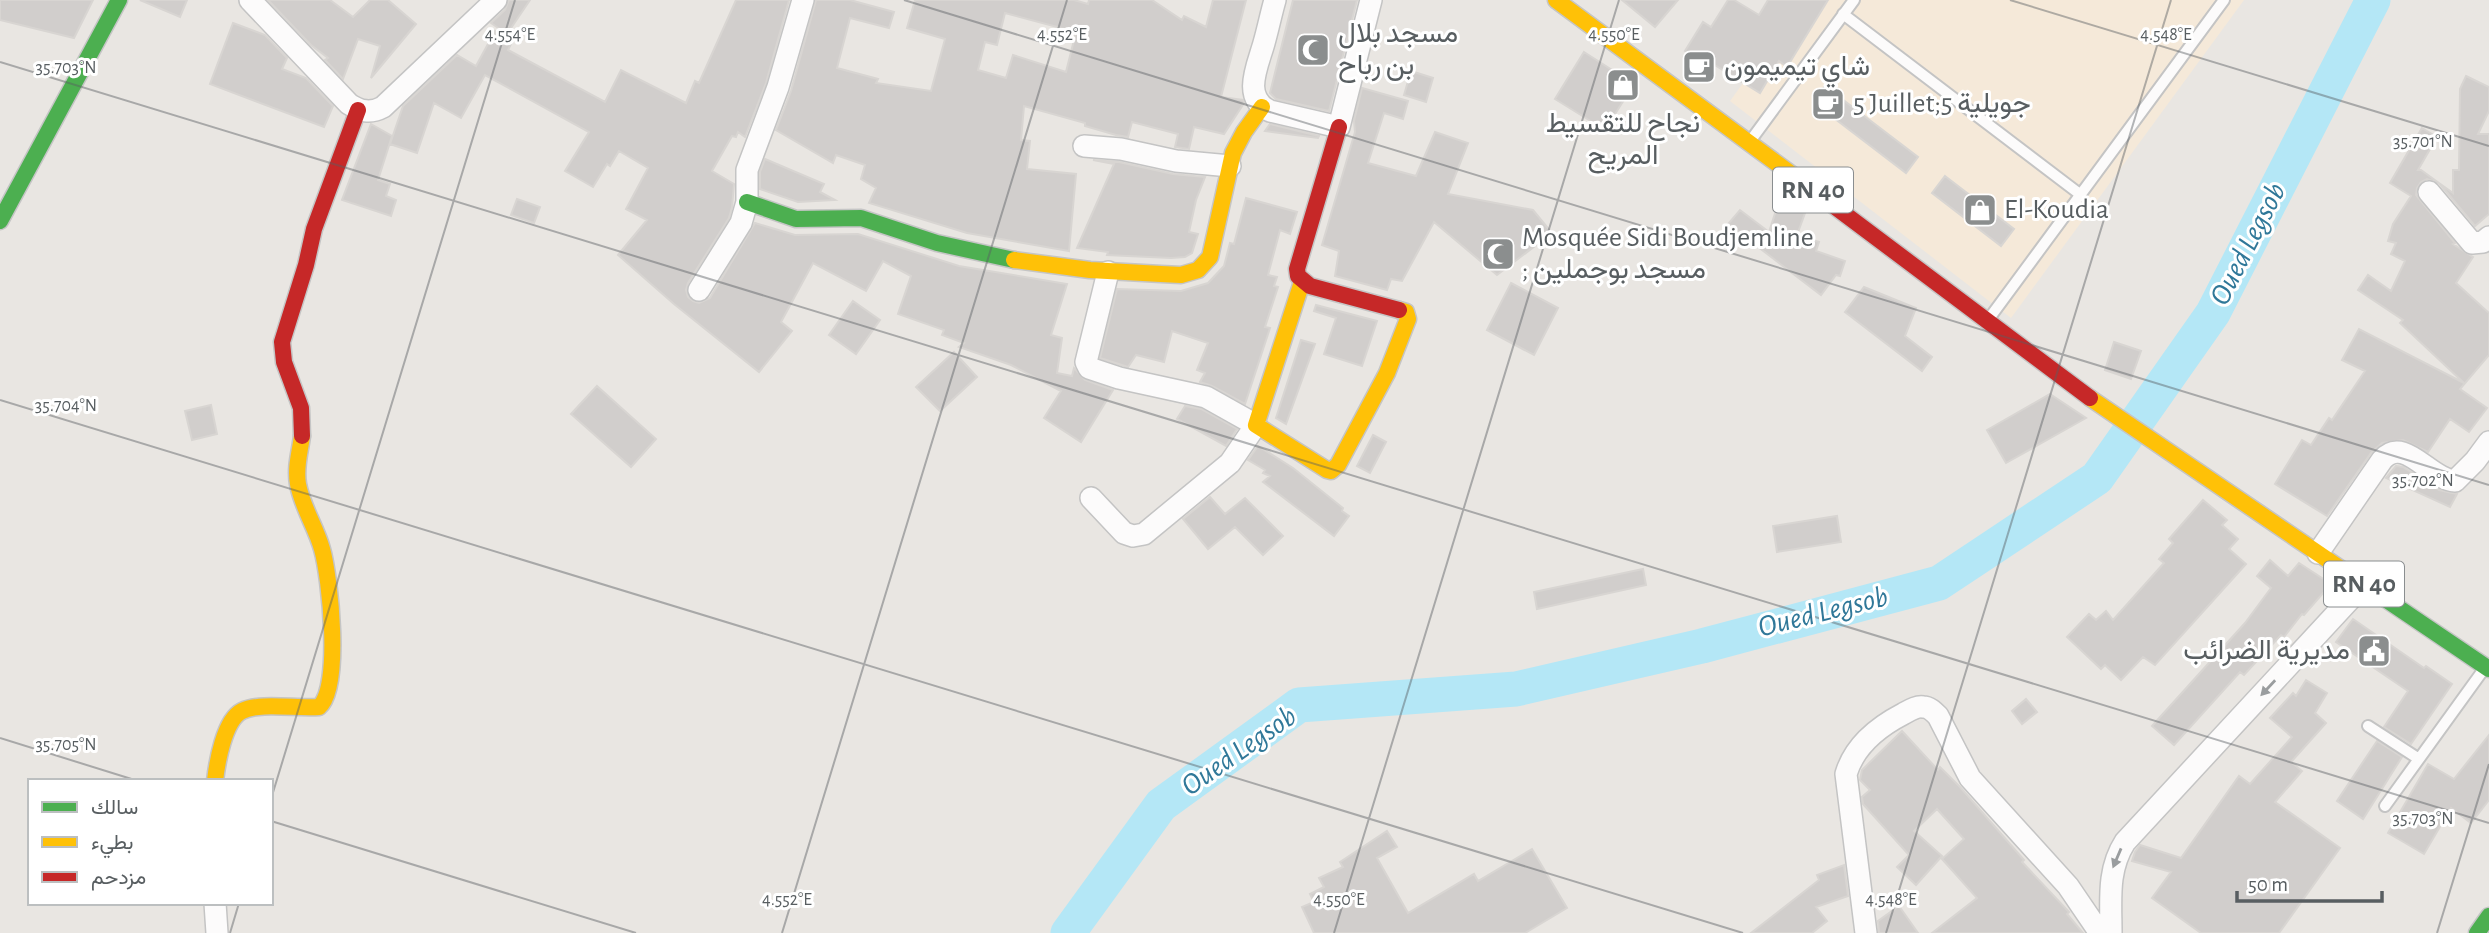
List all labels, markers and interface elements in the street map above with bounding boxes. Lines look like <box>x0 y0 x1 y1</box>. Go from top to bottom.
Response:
place label: مسجد بلال بن رباح <box>1338 20 1458 83</box>
text: 4.554°E <box>485 26 536 44</box>
text: 4.552°E <box>1037 26 1087 44</box>
text: 4.550°E <box>1588 26 1640 44</box>
text: 4.548°E <box>2140 26 2192 44</box>
mosque icon: مسجد بلال بن رباح <box>1294 31 1332 69</box>
cafe icon: شاي تيميمون <box>1680 48 1718 86</box>
place label: شاي تيميمون <box>1724 53 1870 88</box>
text: 35.703°N <box>35 59 97 77</box>
shop icon: نجاح للتقسيط المريح <box>1604 66 1642 104</box>
cafe icon: 5 Juillet;5 جويلية <box>1809 85 1847 123</box>
place label: 5 Juillet;5 جويلية <box>1853 90 2031 120</box>
place label: نجاح للتقسيط المريح <box>1546 110 1700 174</box>
text: 35.701°N <box>2393 133 2453 151</box>
road number: RN 40 <box>1773 168 1853 212</box>
water label: Oued Legsob <box>2205 178 2291 310</box>
shop icon: El-Koudia <box>1961 191 1999 229</box>
place label: El-Koudia <box>2004 196 2109 224</box>
place label: Mosquée Sidi Boudjemline ; مسجد بوجملين <box>1522 224 1814 286</box>
mosque icon: Mosquée Sidi Boudjemline ; مسجد بوجملين <box>1479 235 1517 273</box>
text: 35.704°N <box>35 397 97 415</box>
text: 35.702°N <box>2392 472 2454 490</box>
road number: RN 40 <box>2324 562 2404 606</box>
water label: Oued Legsob <box>1755 581 1891 643</box>
public building icon: مديرية الضرائب <box>2355 632 2393 670</box>
place label: مديرية الضرائب <box>2183 637 2350 667</box>
one-way arrow <box>2260 679 2276 696</box>
water label: Oued Legsob <box>1176 701 1302 801</box>
text: 35.705°N <box>35 736 97 754</box>
legend <box>28 779 273 905</box>
text: سالك <box>91 797 138 818</box>
text: 35.703°N <box>2392 810 2454 828</box>
text: بطيء <box>91 832 134 859</box>
one-way arrow <box>2111 847 2122 868</box>
scale bar <box>2237 860 2382 904</box>
text: مزدحم <box>91 867 146 891</box>
text: 50 m <box>2248 874 2288 895</box>
text: 4.552°E <box>762 891 812 909</box>
text: 4.550°E <box>1313 891 1365 909</box>
text: 4.548°E <box>1865 891 1917 909</box>

